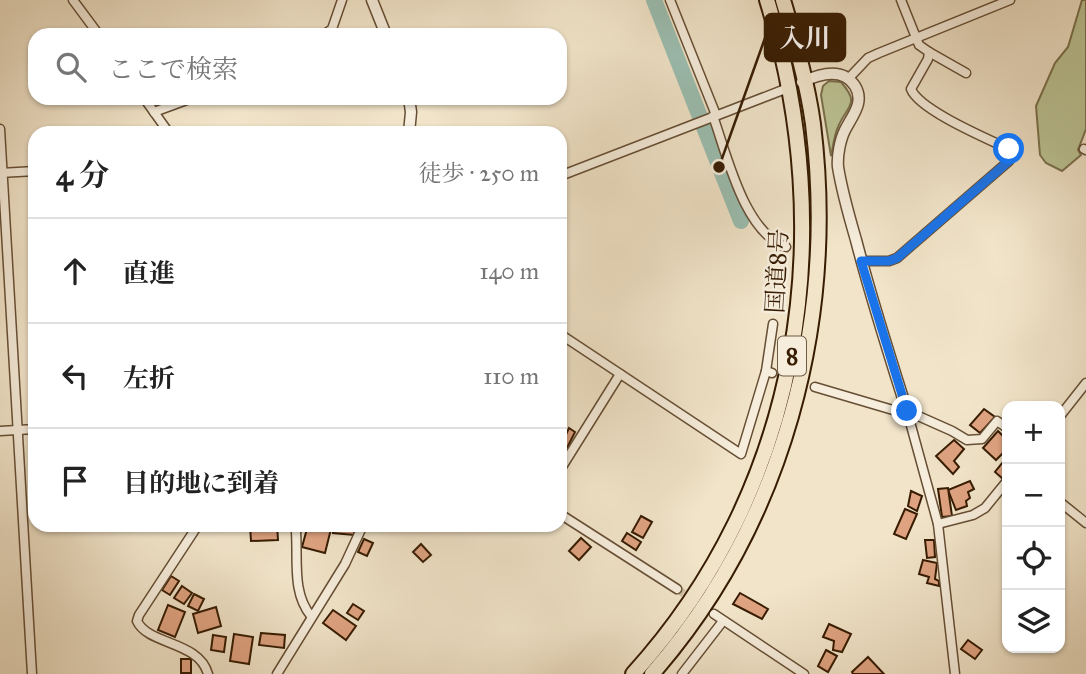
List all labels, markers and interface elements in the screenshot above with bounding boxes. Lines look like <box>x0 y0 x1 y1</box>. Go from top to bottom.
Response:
callout: 入川 <box>765 14 845 61</box>
text: 入川 <box>779 22 831 54</box>
search box <box>28 28 567 105</box>
icon: search <box>52 48 90 86</box>
text: ここで検索 <box>108 53 238 85</box>
route start <box>993 133 1024 164</box>
text: 4 分 <box>56 157 109 193</box>
text: 徒歩 · 250 m <box>419 159 539 187</box>
street label: 国道8号 <box>760 228 794 314</box>
icon: ahead <box>56 252 94 290</box>
text: 直進 <box>123 257 175 289</box>
text: 140 m <box>479 257 539 285</box>
road number: 8 <box>778 336 806 376</box>
icon: left <box>56 357 94 395</box>
text: 左折 <box>123 362 175 394</box>
text: 110 m <box>483 362 539 390</box>
route end <box>891 395 922 426</box>
map controls <box>1002 401 1065 653</box>
button: + <box>1002 401 1065 464</box>
icon: arrive <box>56 462 94 500</box>
button: − <box>1002 464 1065 527</box>
text: 目的地に到着 <box>123 467 279 499</box>
button: locate <box>1002 527 1065 590</box>
button: layers <box>1002 590 1065 653</box>

